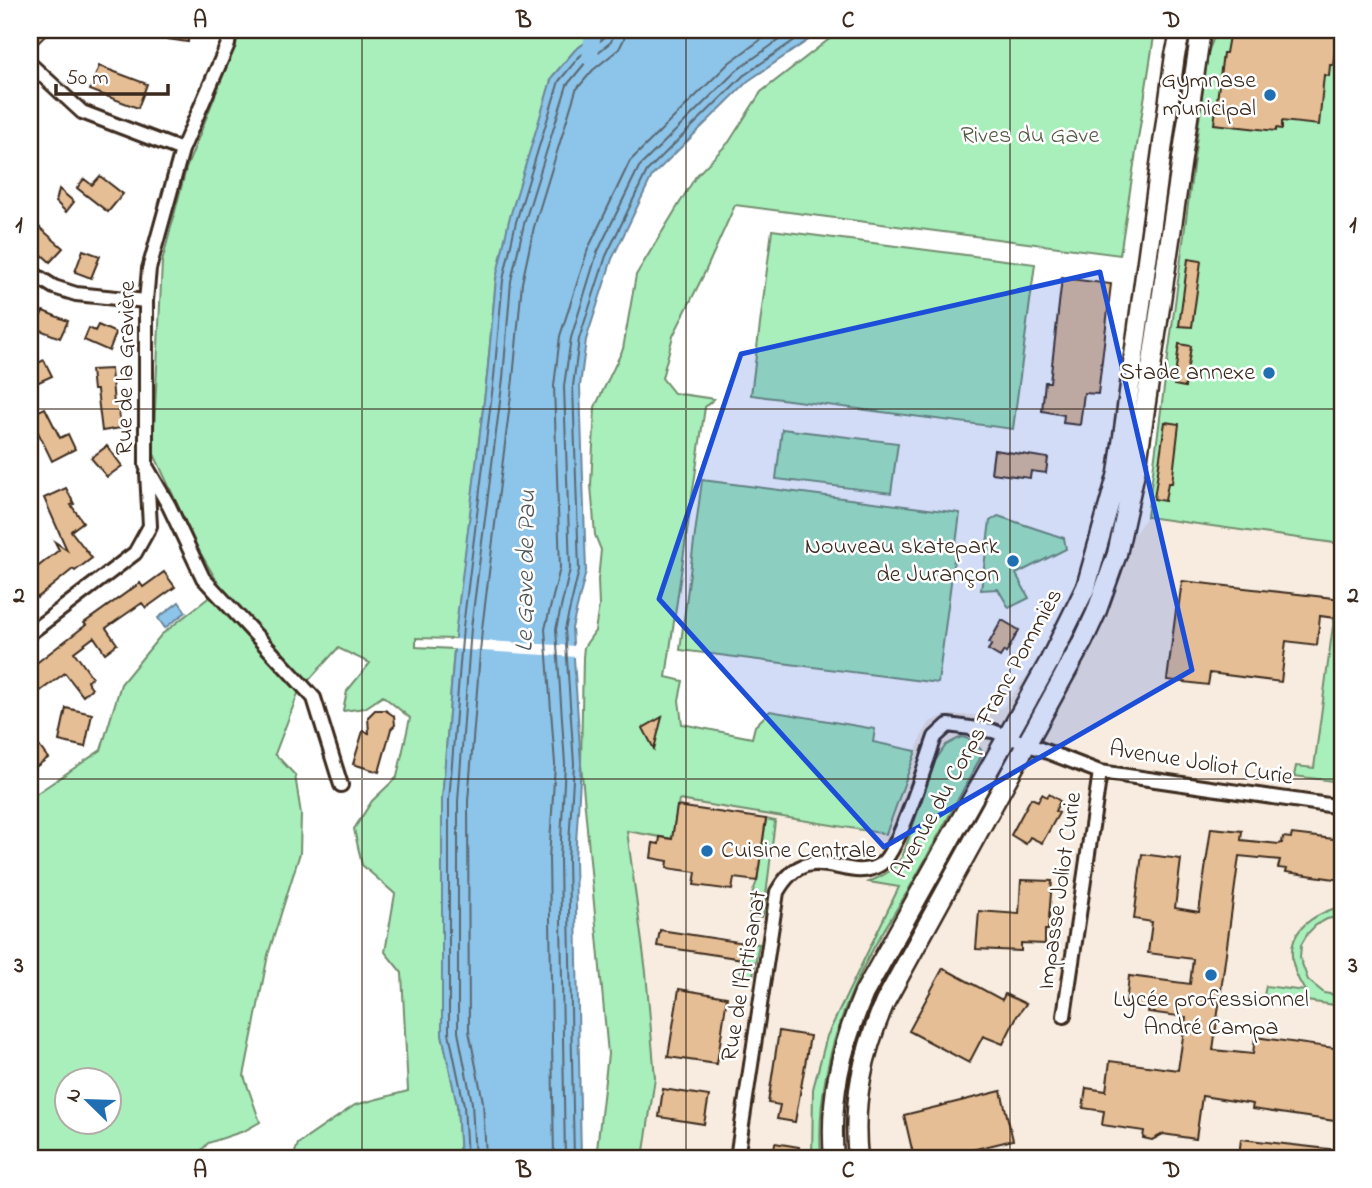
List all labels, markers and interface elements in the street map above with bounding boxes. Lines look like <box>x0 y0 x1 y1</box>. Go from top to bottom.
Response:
text: A <box>193 5 207 38</box>
text: B <box>515 5 532 38</box>
text: C <box>842 5 855 38</box>
text: D <box>1163 5 1180 38</box>
scale bar <box>56 52 168 96</box>
text: 50 m <box>66 64 109 94</box>
place label: Gymnase municipal <box>1161 64 1256 127</box>
marker: Gymnase municipal <box>1262 87 1278 103</box>
park label: Rives du Gave <box>961 119 1099 154</box>
text: 1 <box>15 210 23 243</box>
text: 1 <box>1349 210 1357 243</box>
street label: Rue de la Gravière <box>108 280 146 456</box>
place label: Stade annexe <box>1119 356 1255 391</box>
marker: Stade annexe <box>1261 365 1277 381</box>
water label: Le Gave de Pau <box>507 489 547 652</box>
place label: Nouveau skatepark de Jurançon <box>805 530 999 593</box>
marker: Nouveau skatepark de Jurançon <box>1005 553 1021 569</box>
text: 2 <box>12 580 25 613</box>
text: 2 <box>1346 580 1359 613</box>
street label: Avenue du Corps Franc Pommiès <box>883 582 1073 886</box>
street label: Avenue Joliot Curie <box>1107 732 1296 796</box>
street label: Impasse Joliot Curie <box>1030 790 1092 992</box>
place label: Cuisine Centrale <box>721 834 877 869</box>
marker: Cuisine Centrale <box>699 843 715 859</box>
street label: Rue de l'Artisanat <box>713 888 777 1064</box>
text: 3 <box>13 950 24 983</box>
text: 3 <box>1347 950 1358 983</box>
marker: Lycée professionnel André Campa <box>1203 967 1219 983</box>
place label: Lycée professionnel André Campa <box>1113 983 1309 1046</box>
north arrow <box>52 1066 122 1136</box>
text: N <box>60 1084 90 1107</box>
text: A <box>193 1155 207 1188</box>
text: B <box>515 1155 532 1188</box>
text: C <box>842 1155 855 1188</box>
text: D <box>1163 1155 1180 1188</box>

